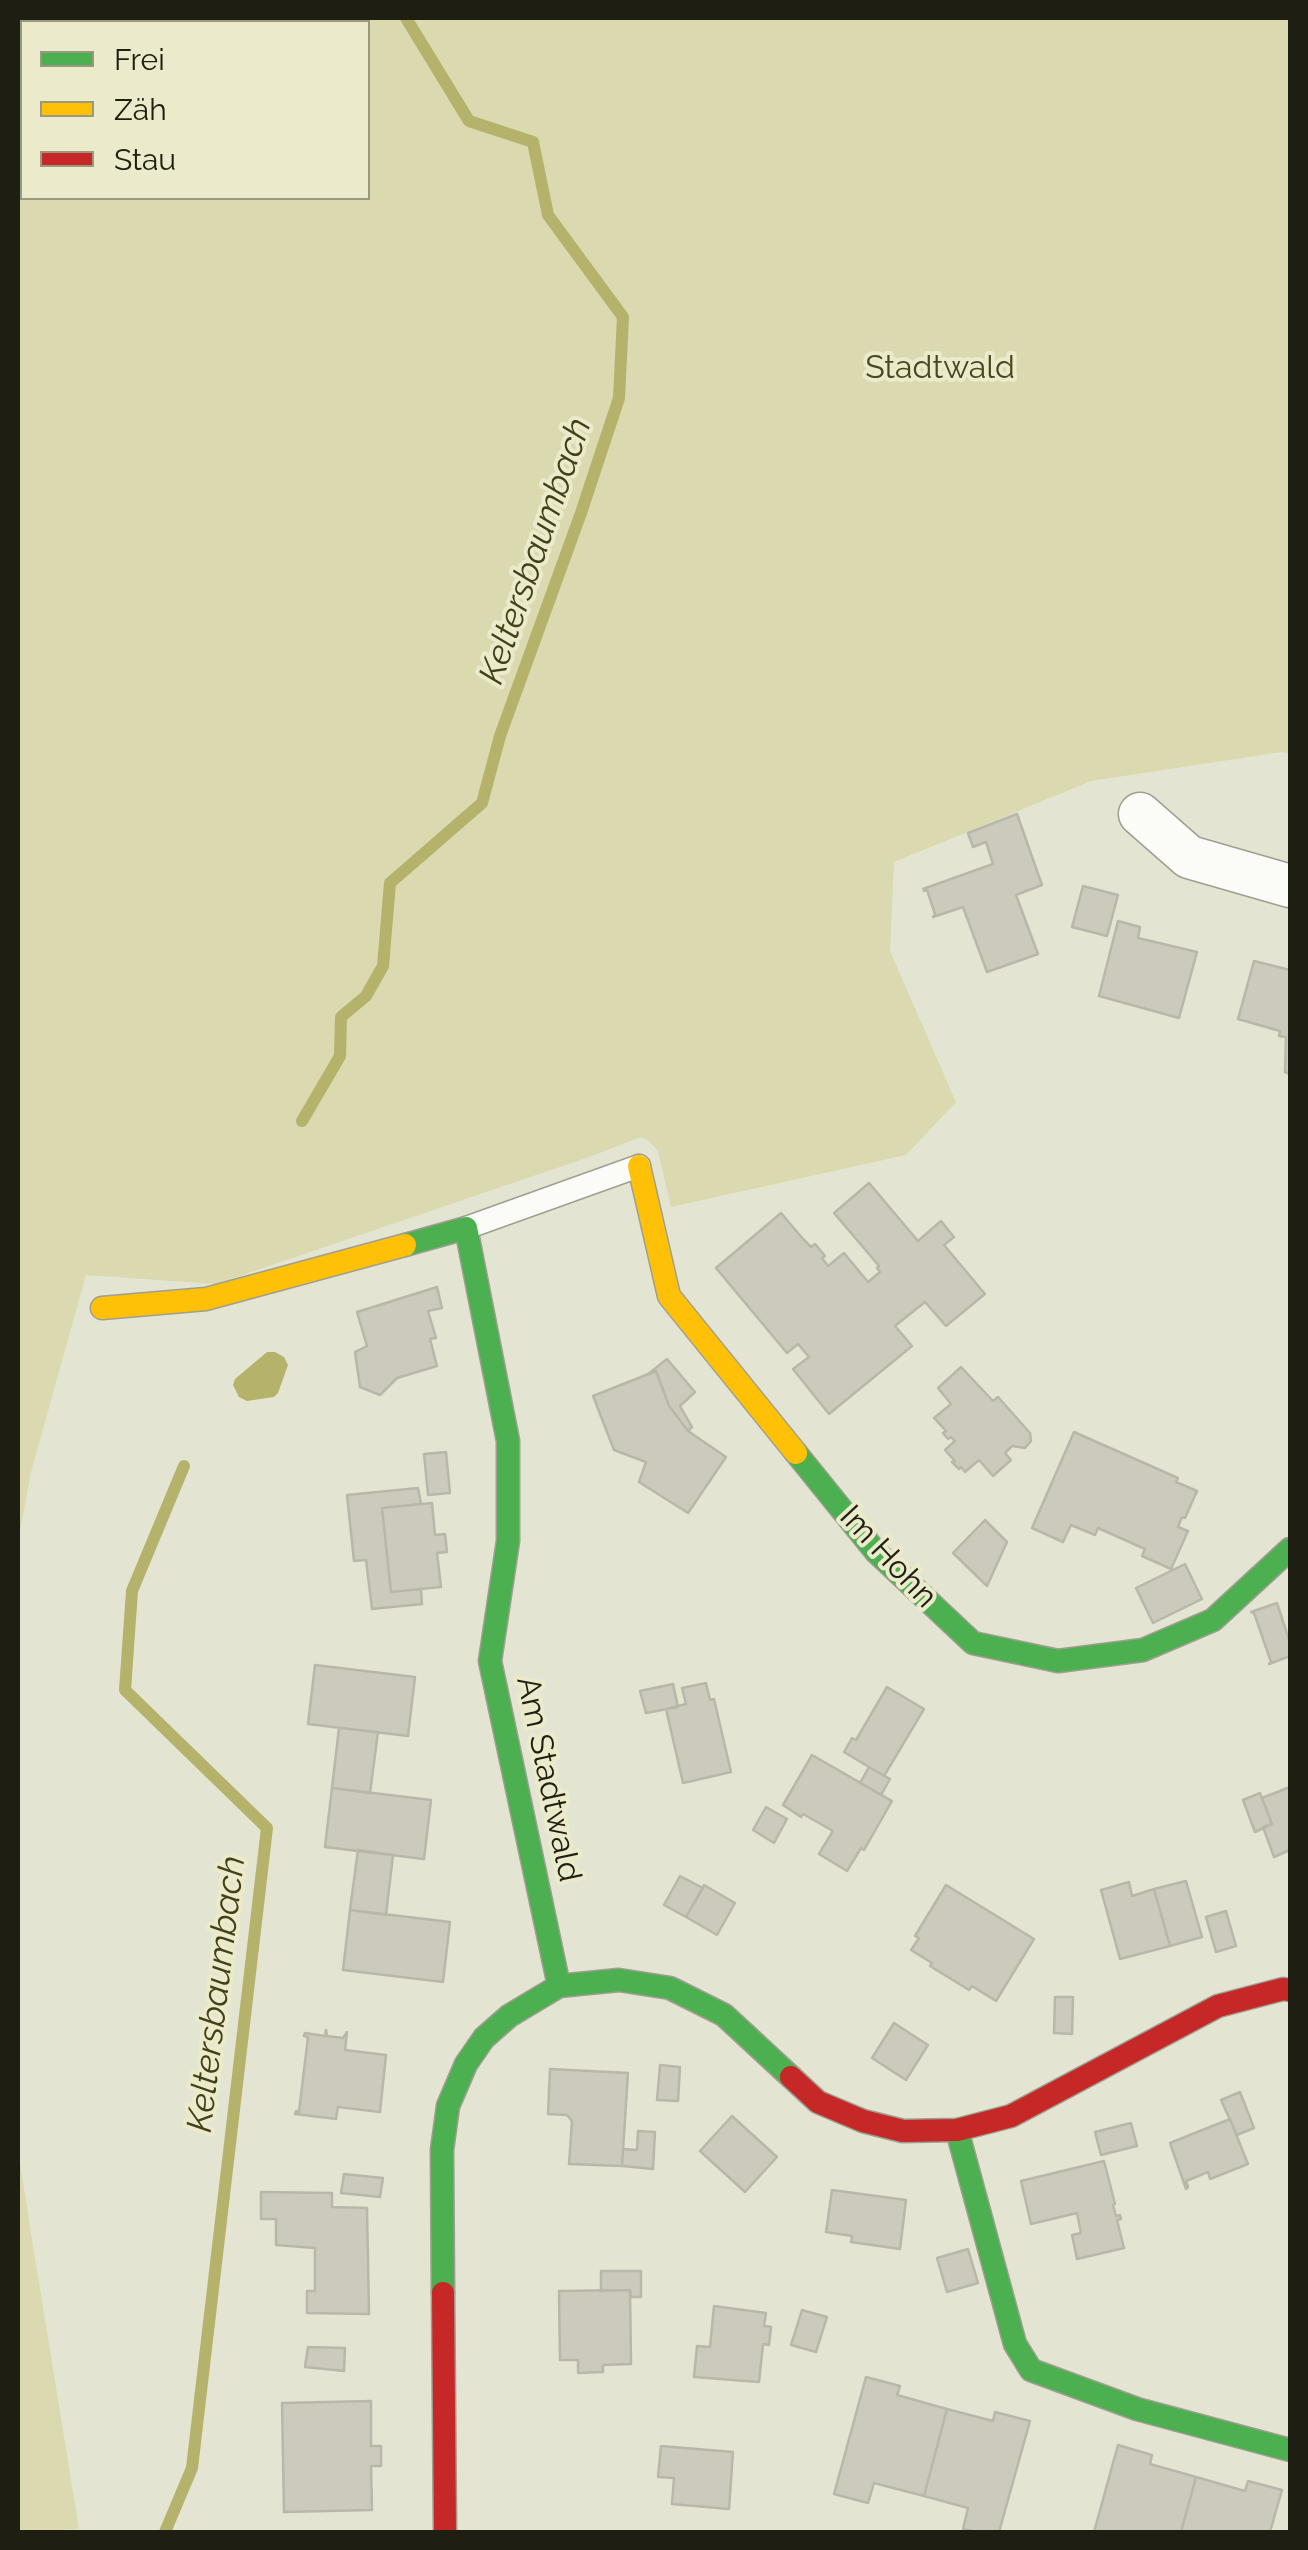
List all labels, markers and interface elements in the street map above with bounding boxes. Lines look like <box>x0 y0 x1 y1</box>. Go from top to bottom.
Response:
legend <box>20 20 370 200</box>
text: Frei <box>114 42 165 77</box>
text: Zäh <box>114 92 167 127</box>
text: Stau <box>114 142 176 177</box>
park label: Stadtwald <box>865 349 1015 387</box>
water label: Keltersbaumbach <box>471 413 601 689</box>
street label: Im Hohn <box>831 1498 945 1616</box>
street label: Am Stadtwald <box>508 1673 588 1885</box>
water label: Keltersbaumbach <box>179 1853 255 2135</box>

